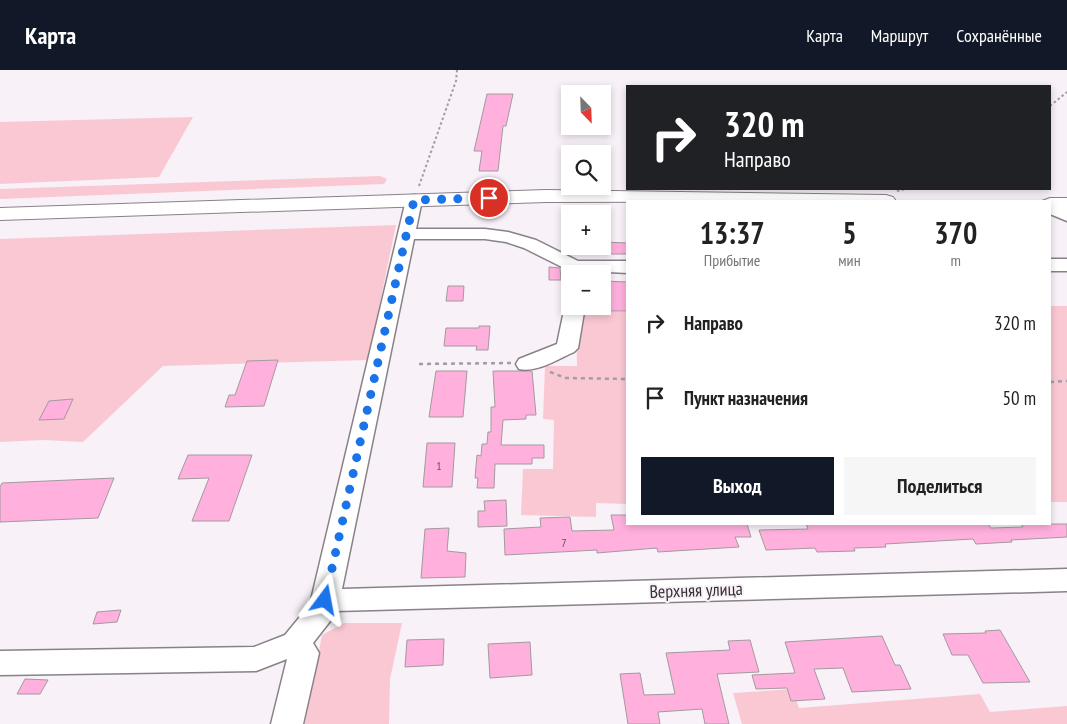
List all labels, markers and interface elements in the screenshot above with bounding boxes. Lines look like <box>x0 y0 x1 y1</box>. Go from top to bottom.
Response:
text: Карта <box>25 20 76 51</box>
text: Карта <box>806 24 843 47</box>
text: Маршрут <box>871 24 928 47</box>
text: Сохранённые <box>956 24 1042 47</box>
north arrow <box>561 85 611 135</box>
map controls <box>561 85 611 315</box>
text: 320 m <box>724 101 805 147</box>
icon: right <box>641 105 706 170</box>
button: search <box>561 145 611 195</box>
text: Направо <box>724 145 791 173</box>
pin <box>468 177 510 219</box>
icon: arrive <box>475 184 503 212</box>
button: + <box>561 205 611 255</box>
text: 13:37 <box>700 213 765 252</box>
text: 5 <box>842 213 857 252</box>
text: 370 <box>934 213 977 252</box>
text: Прибытие <box>704 250 760 270</box>
text: мин <box>838 250 861 270</box>
text: m <box>951 250 961 270</box>
button: − <box>561 265 611 315</box>
icon: right <box>641 309 669 337</box>
text: Направо <box>684 311 743 335</box>
text: 320 m <box>994 311 1036 335</box>
icon: arrive <box>641 384 669 412</box>
text: Пункт назначения <box>684 386 808 410</box>
text: 50 m <box>1003 386 1036 410</box>
button: Выход <box>641 457 834 515</box>
button: Поделиться <box>844 457 1036 515</box>
house number: 1 <box>436 458 442 473</box>
house number: 7 <box>561 535 567 550</box>
position arrow <box>298 573 350 625</box>
street label: Верхняя улица <box>649 577 743 603</box>

